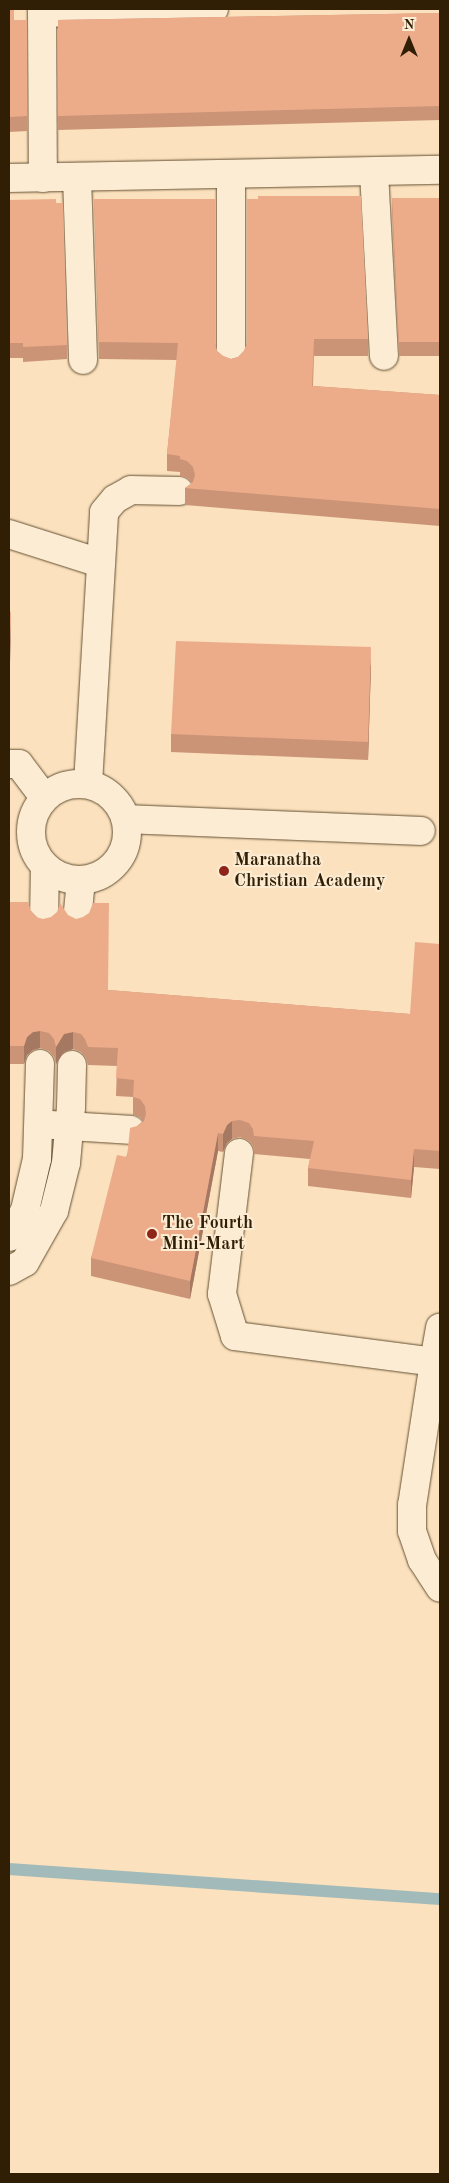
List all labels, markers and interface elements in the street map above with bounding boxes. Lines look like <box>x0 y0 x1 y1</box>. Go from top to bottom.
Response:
north arrow <box>384 15 434 65</box>
text: N <box>404 18 414 32</box>
place label: Maranatha Christian Academy <box>234 850 385 892</box>
marker: Maranatha Christian Academy <box>218 865 230 877</box>
place label: The Fourth Mini-Mart <box>162 1213 253 1256</box>
marker: The Fourth Mini-Mart <box>146 1228 158 1240</box>

